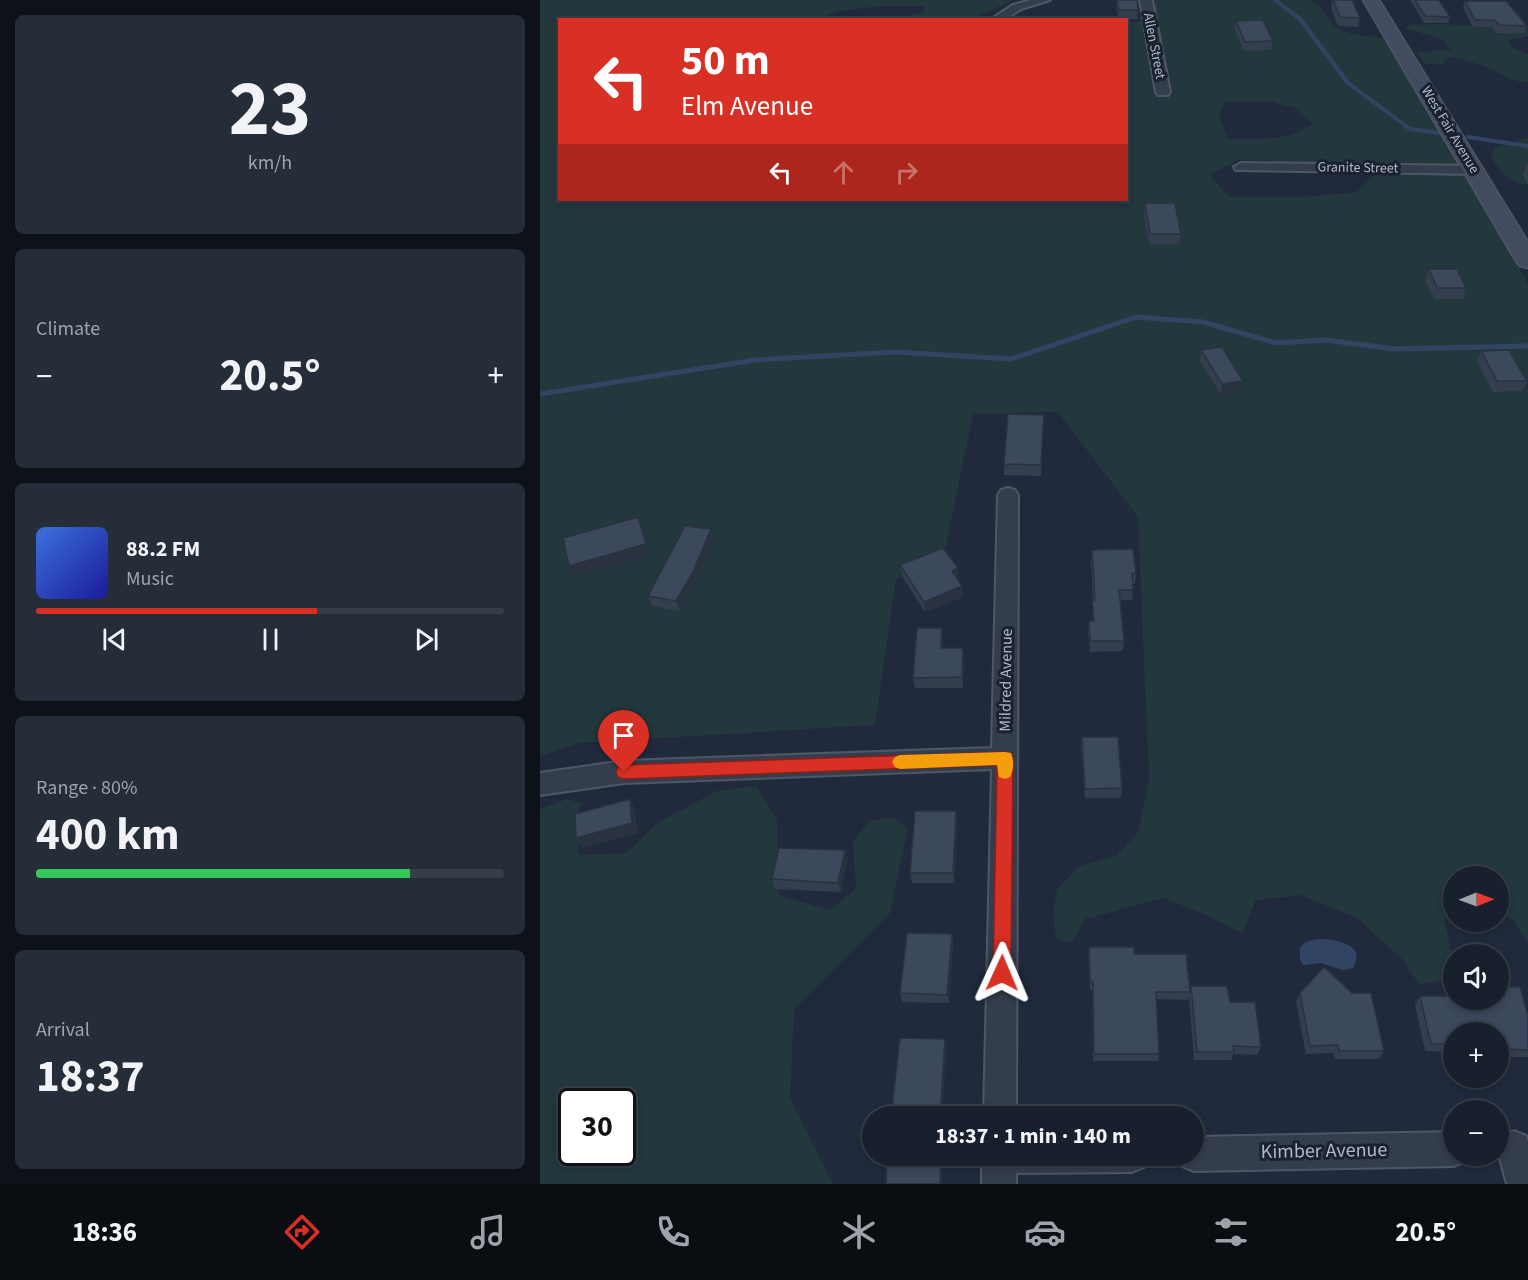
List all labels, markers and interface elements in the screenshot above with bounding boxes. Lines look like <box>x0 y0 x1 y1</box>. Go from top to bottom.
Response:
street label: Allen Street <box>1138 11 1170 81</box>
text: 50 m <box>681 31 770 91</box>
icon: left <box>582 42 660 120</box>
text: 23 <box>229 54 311 165</box>
street label: West Fair Avenue <box>1416 82 1484 178</box>
text: Elm Avenue <box>681 87 813 126</box>
text: km/h <box>248 149 292 177</box>
icon: left <box>764 156 797 189</box>
icon: ahead <box>827 156 860 189</box>
icon: right <box>890 156 923 189</box>
street label: Granite Street <box>1317 157 1399 179</box>
text: Climate <box>36 315 100 343</box>
text: 20.5° <box>219 344 321 408</box>
text: − <box>36 353 52 400</box>
text: + <box>488 353 504 400</box>
text: 88.2 FM <box>126 533 200 565</box>
text: Music <box>126 565 174 593</box>
icon: previous <box>98 623 131 656</box>
icon: pause <box>254 623 287 656</box>
icon: next <box>410 623 443 656</box>
street label: Mildred Avenue <box>994 628 1018 732</box>
pin <box>598 710 649 772</box>
icon: arrive <box>607 719 640 752</box>
text: Range · 80% <box>36 774 137 802</box>
text: 400 km <box>36 803 180 867</box>
north arrow <box>1443 866 1509 932</box>
map controls <box>1443 866 1509 1166</box>
position arrow <box>970 941 1034 1005</box>
button: sound <box>1443 944 1509 1010</box>
text: Arrival <box>36 1016 90 1044</box>
button: + <box>1443 1022 1509 1088</box>
text: 18:37 <box>36 1045 145 1109</box>
speed limit sign: 30 <box>558 1088 636 1166</box>
button: − <box>1443 1100 1509 1166</box>
text: 18:37 · 1 min · 140 m <box>935 1120 1131 1152</box>
street label: Kimber Avenue <box>1260 1136 1388 1166</box>
icon: directions <box>281 1211 323 1253</box>
icon: music <box>467 1211 509 1253</box>
icon: phone <box>652 1211 694 1253</box>
icon: climate <box>838 1211 880 1253</box>
icon: car <box>1024 1211 1066 1253</box>
icon: filters <box>1210 1211 1252 1253</box>
text: 18:36 <box>72 1213 137 1252</box>
text: 20.5° <box>1395 1213 1456 1252</box>

